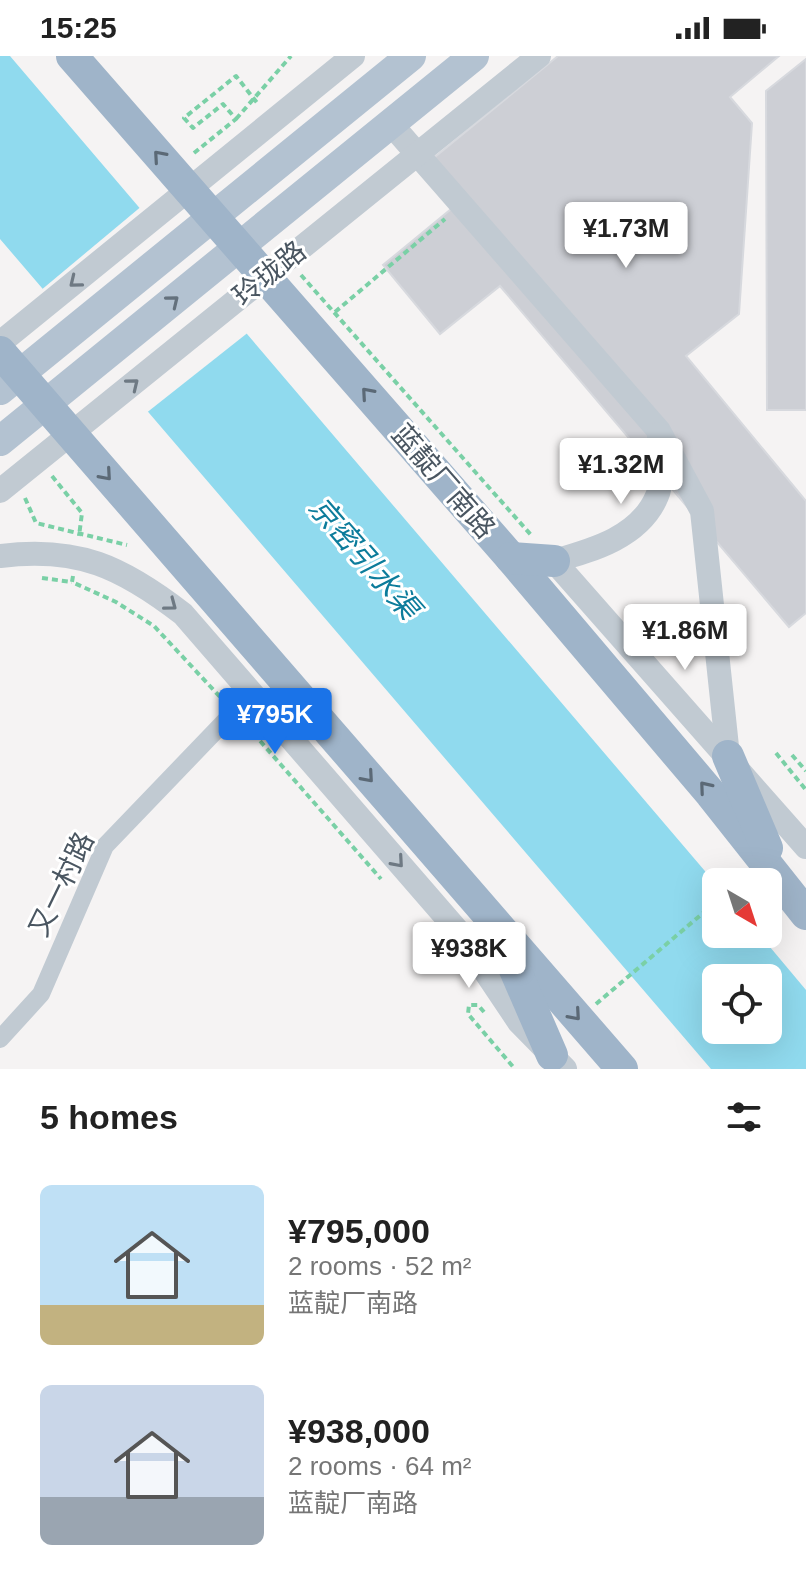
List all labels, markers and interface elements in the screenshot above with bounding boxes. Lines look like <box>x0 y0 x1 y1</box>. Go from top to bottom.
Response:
text: 15:25 <box>40 11 117 44</box>
one-way arrow <box>154 150 169 165</box>
pin: ¥1.73M <box>561 202 691 270</box>
text: ¥1.73M <box>583 213 669 243</box>
street label: 玲珑路 <box>227 235 312 312</box>
one-way arrow <box>70 272 84 287</box>
one-way arrow <box>163 296 178 311</box>
one-way arrow <box>124 379 139 393</box>
one-way arrow <box>362 388 377 403</box>
street label: 蓝靛厂南路 <box>386 418 501 544</box>
pin: ¥1.32M <box>556 438 686 506</box>
text: ¥1.32M <box>578 449 664 479</box>
one-way arrow <box>96 465 111 480</box>
water label: 京密引水渠 <box>303 490 429 628</box>
one-way arrow <box>162 595 177 609</box>
pin: ¥1.86M <box>620 604 750 672</box>
text: ¥1.86M <box>642 615 728 645</box>
pin: ¥795K <box>219 688 331 756</box>
text: ¥795K <box>237 699 313 729</box>
one-way arrow <box>358 767 373 782</box>
one-way arrow <box>700 782 715 796</box>
street label: 又一村路 <box>23 827 100 941</box>
one-way arrow <box>388 853 403 868</box>
north arrow <box>702 868 782 948</box>
map controls <box>702 868 782 1044</box>
pin: ¥938K <box>413 922 525 990</box>
text: ¥938K <box>431 933 507 963</box>
button: locate <box>702 964 782 1044</box>
one-way arrow <box>565 1006 580 1021</box>
icon: filters <box>722 1095 766 1139</box>
text: 5 homes <box>40 1098 178 1136</box>
text: ¥795,000 <box>288 1212 430 1250</box>
icon: home <box>104 1217 200 1313</box>
text: 2 rooms · 52 m² <box>288 1251 472 1281</box>
text: 蓝靛厂南路 <box>288 1288 418 1318</box>
text: ¥938,000 <box>288 1412 430 1450</box>
icon: home <box>104 1417 200 1513</box>
text: 2 rooms · 64 m² <box>288 1451 472 1481</box>
text: 蓝靛厂南路 <box>288 1488 418 1518</box>

